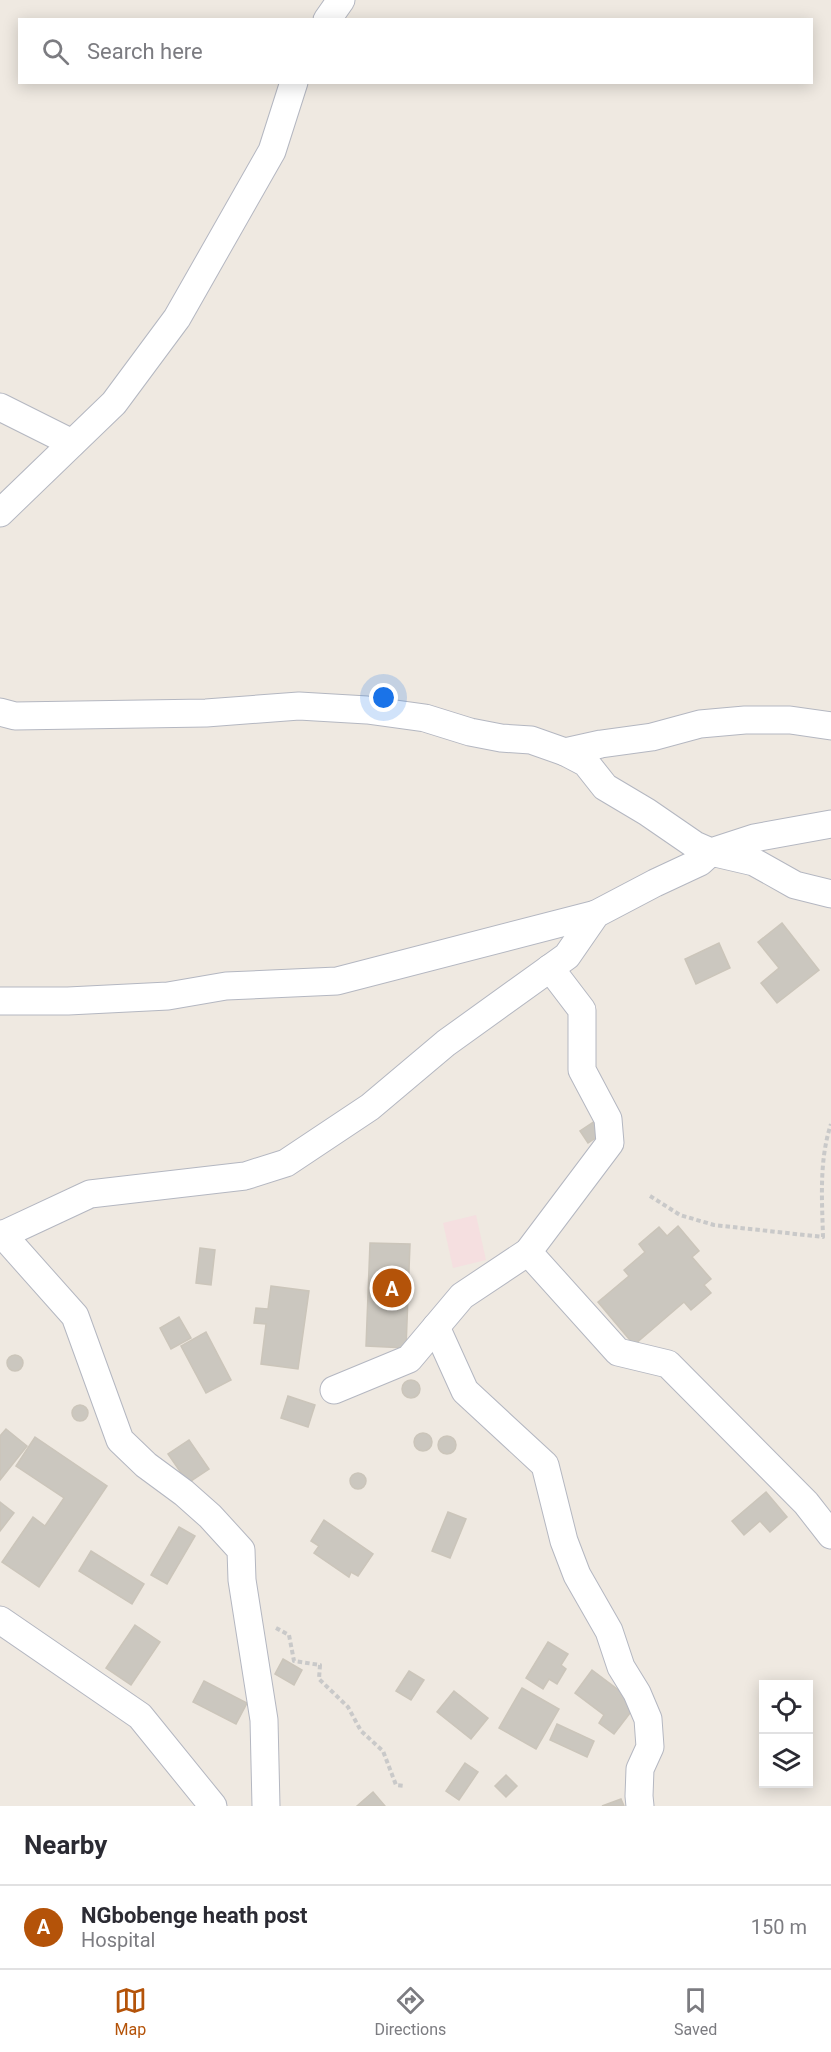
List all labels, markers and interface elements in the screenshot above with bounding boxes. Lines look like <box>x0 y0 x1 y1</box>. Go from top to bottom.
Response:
search box <box>18 18 813 84</box>
icon: search <box>39 35 72 68</box>
text: Search here <box>87 39 203 64</box>
your location <box>369 683 398 712</box>
pin: A <box>372 1266 412 1310</box>
map controls <box>759 1680 813 1788</box>
button: locate <box>759 1680 813 1734</box>
button: layers <box>759 1734 813 1788</box>
text: Nearby <box>24 1830 107 1860</box>
text: NGbobenge heath post <box>81 1903 308 1928</box>
text: A <box>37 1915 50 1939</box>
text: 150 m <box>751 1915 807 1939</box>
text: Hospital <box>81 1928 155 1952</box>
tab: Map <box>114 1984 147 2039</box>
tab: Directions <box>374 1984 446 2039</box>
tab: Saved <box>674 1984 717 2039</box>

